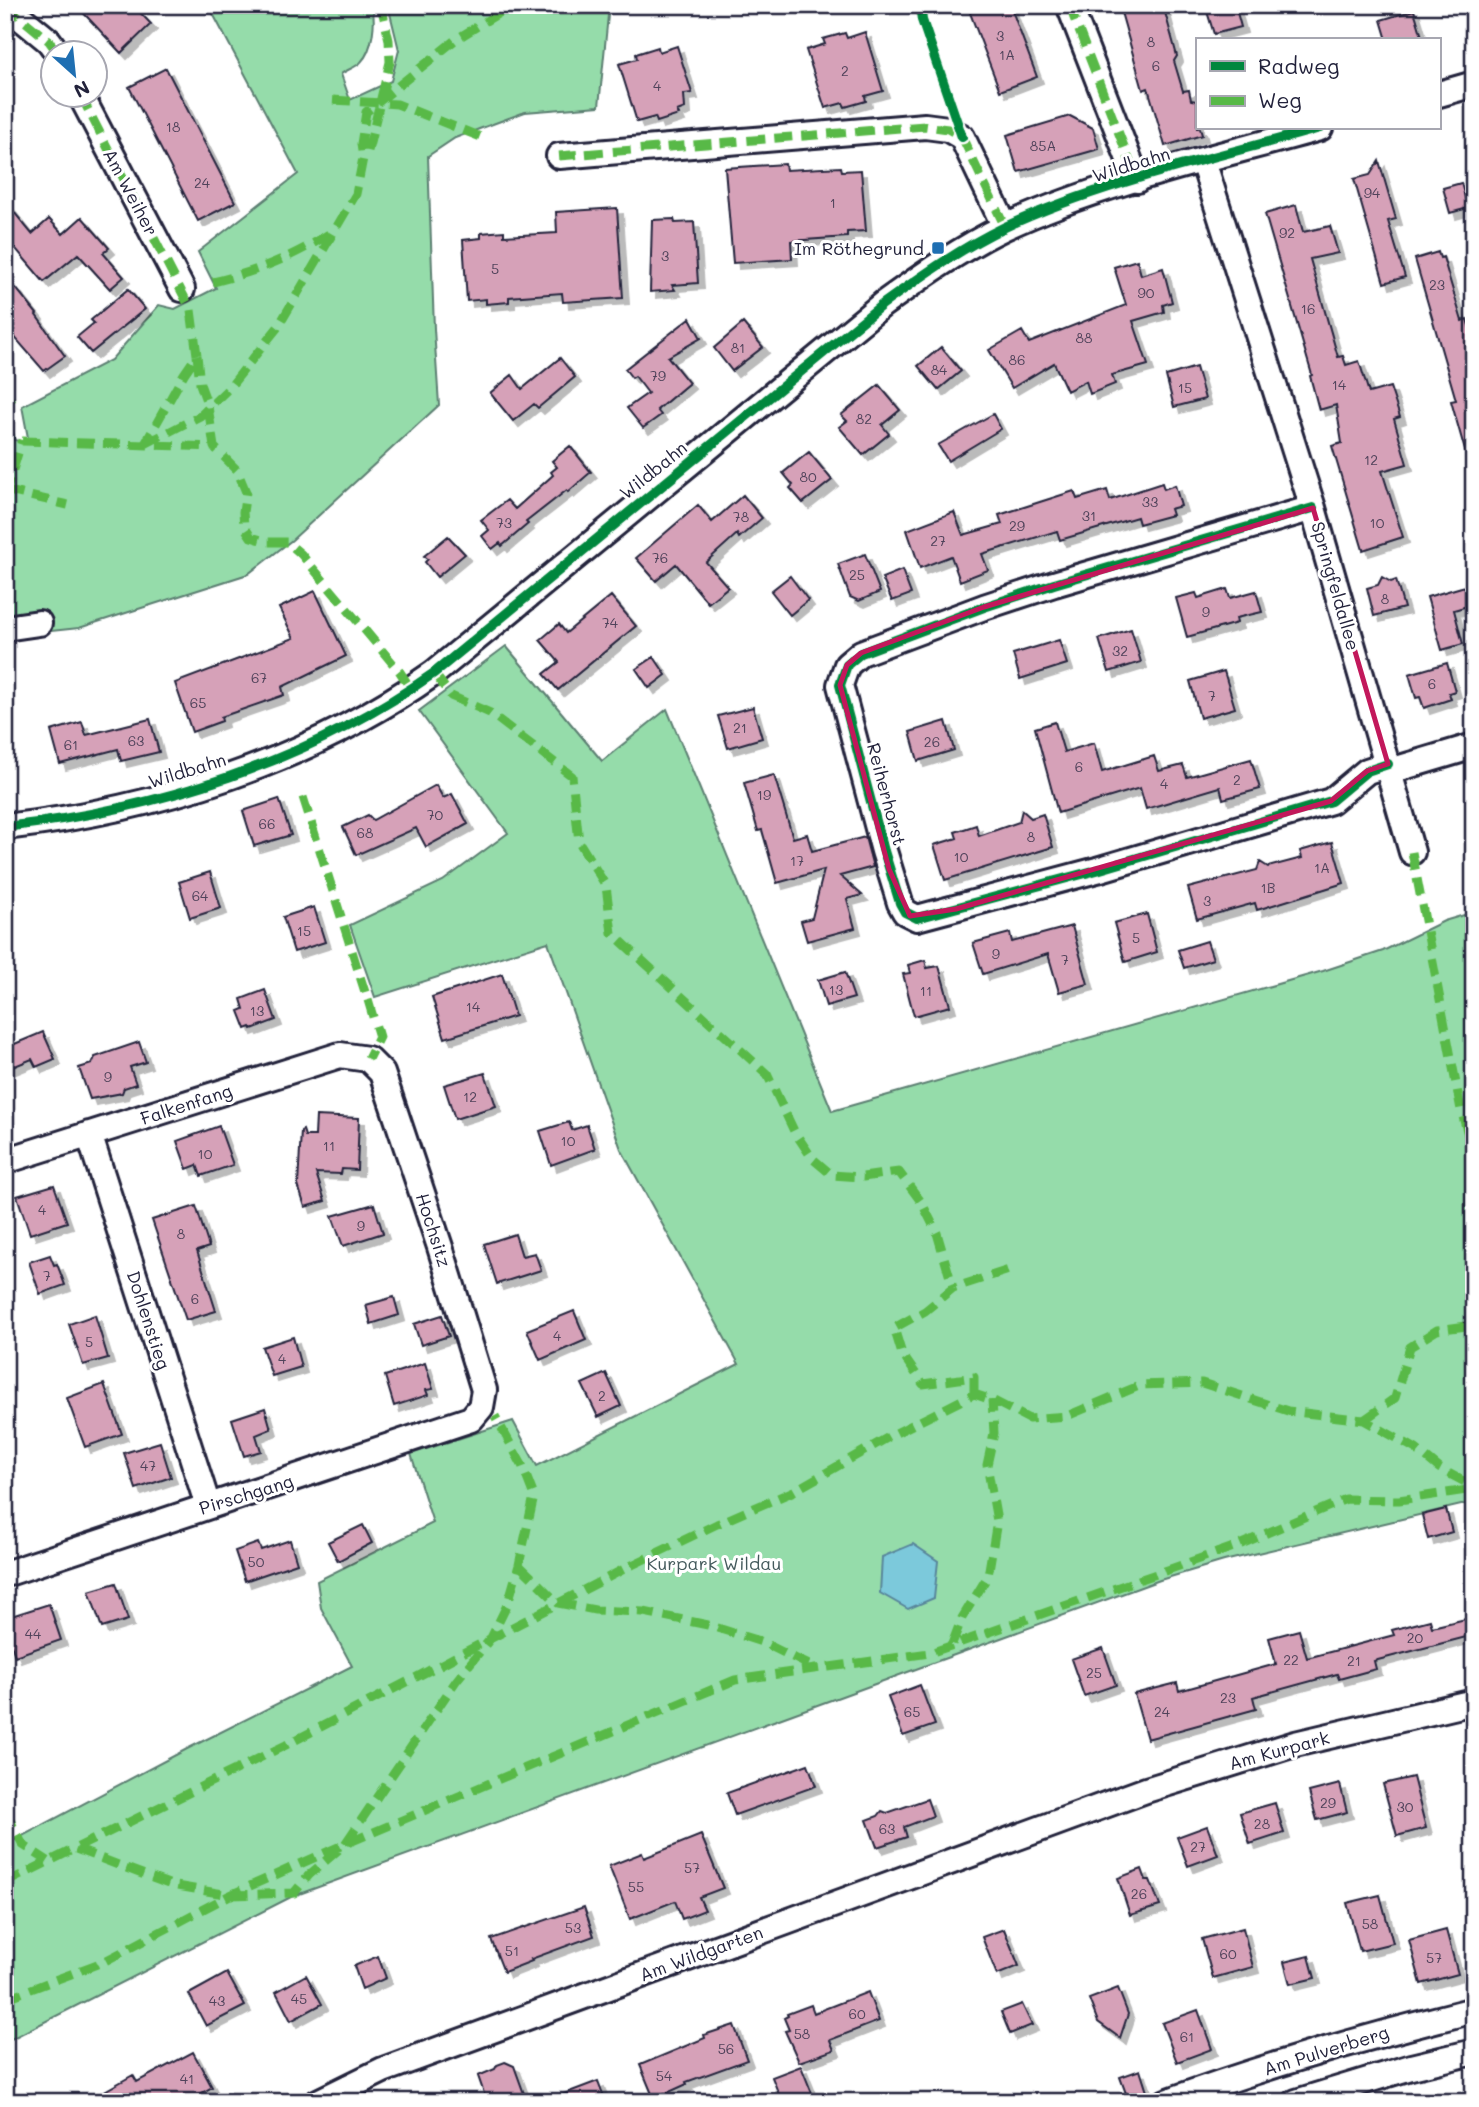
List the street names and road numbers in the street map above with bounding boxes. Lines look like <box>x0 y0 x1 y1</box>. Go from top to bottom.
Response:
street label: Wildbahn <box>1089 141 1173 187</box>
street label: Am Weiher <box>98 144 164 240</box>
street label: Wildbahn <box>614 435 692 505</box>
street label: Springfeldallee <box>1306 519 1366 653</box>
street label: Reiherhorst <box>862 740 912 848</box>
street label: Wildbahn <box>145 747 229 793</box>
street label: Falkenfang <box>137 1078 235 1130</box>
street label: Hochsitz <box>411 1190 457 1270</box>
street label: Dohlenstieg <box>122 1268 176 1372</box>
street label: Pirschgang <box>196 1468 296 1520</box>
street label: Am Kurpark <box>1226 1725 1332 1775</box>
street label: Am Wildgarten <box>636 1920 766 1986</box>
street label: Am Pulverberg <box>1260 2020 1392 2080</box>

